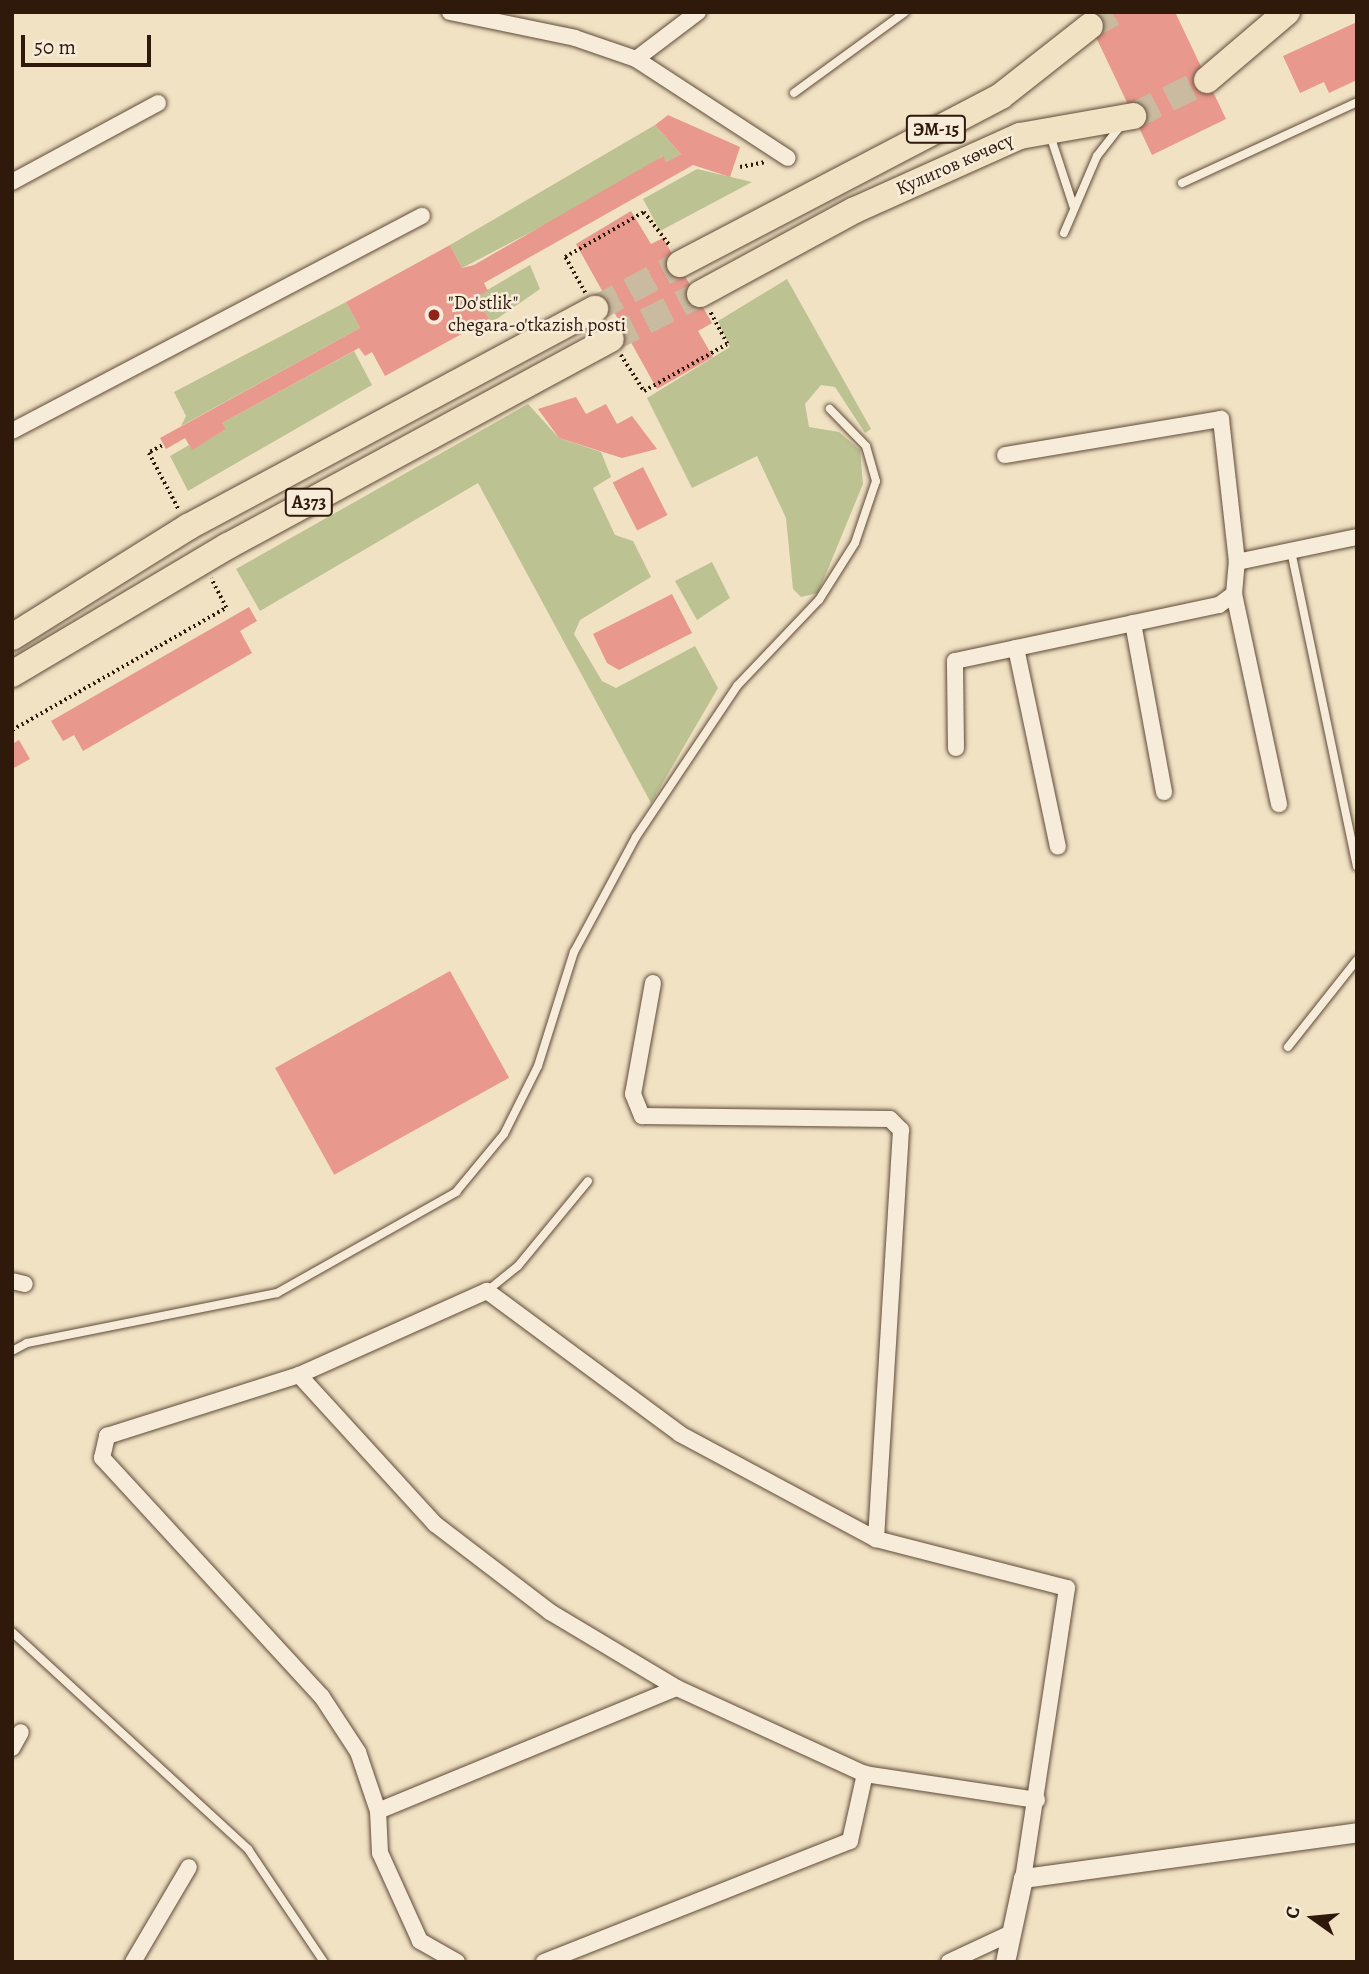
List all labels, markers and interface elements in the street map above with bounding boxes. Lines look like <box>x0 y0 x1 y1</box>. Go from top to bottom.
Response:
scale bar <box>24 21 154 65</box>
text: 50 m <box>34 33 76 61</box>
road number: ЭМ-15 <box>904 114 968 144</box>
street label: Кулигов көчөсү <box>893 129 1017 201</box>
place label: "Do'stlik" chegara-o'tkazish posti <box>448 293 626 337</box>
marker: "Do'stlik" chegara-o'tkazish posti <box>426 307 442 323</box>
road number: A373 <box>284 488 334 516</box>
north arrow <box>1278 1883 1348 1953</box>
text: С <box>1279 1904 1307 1922</box>

